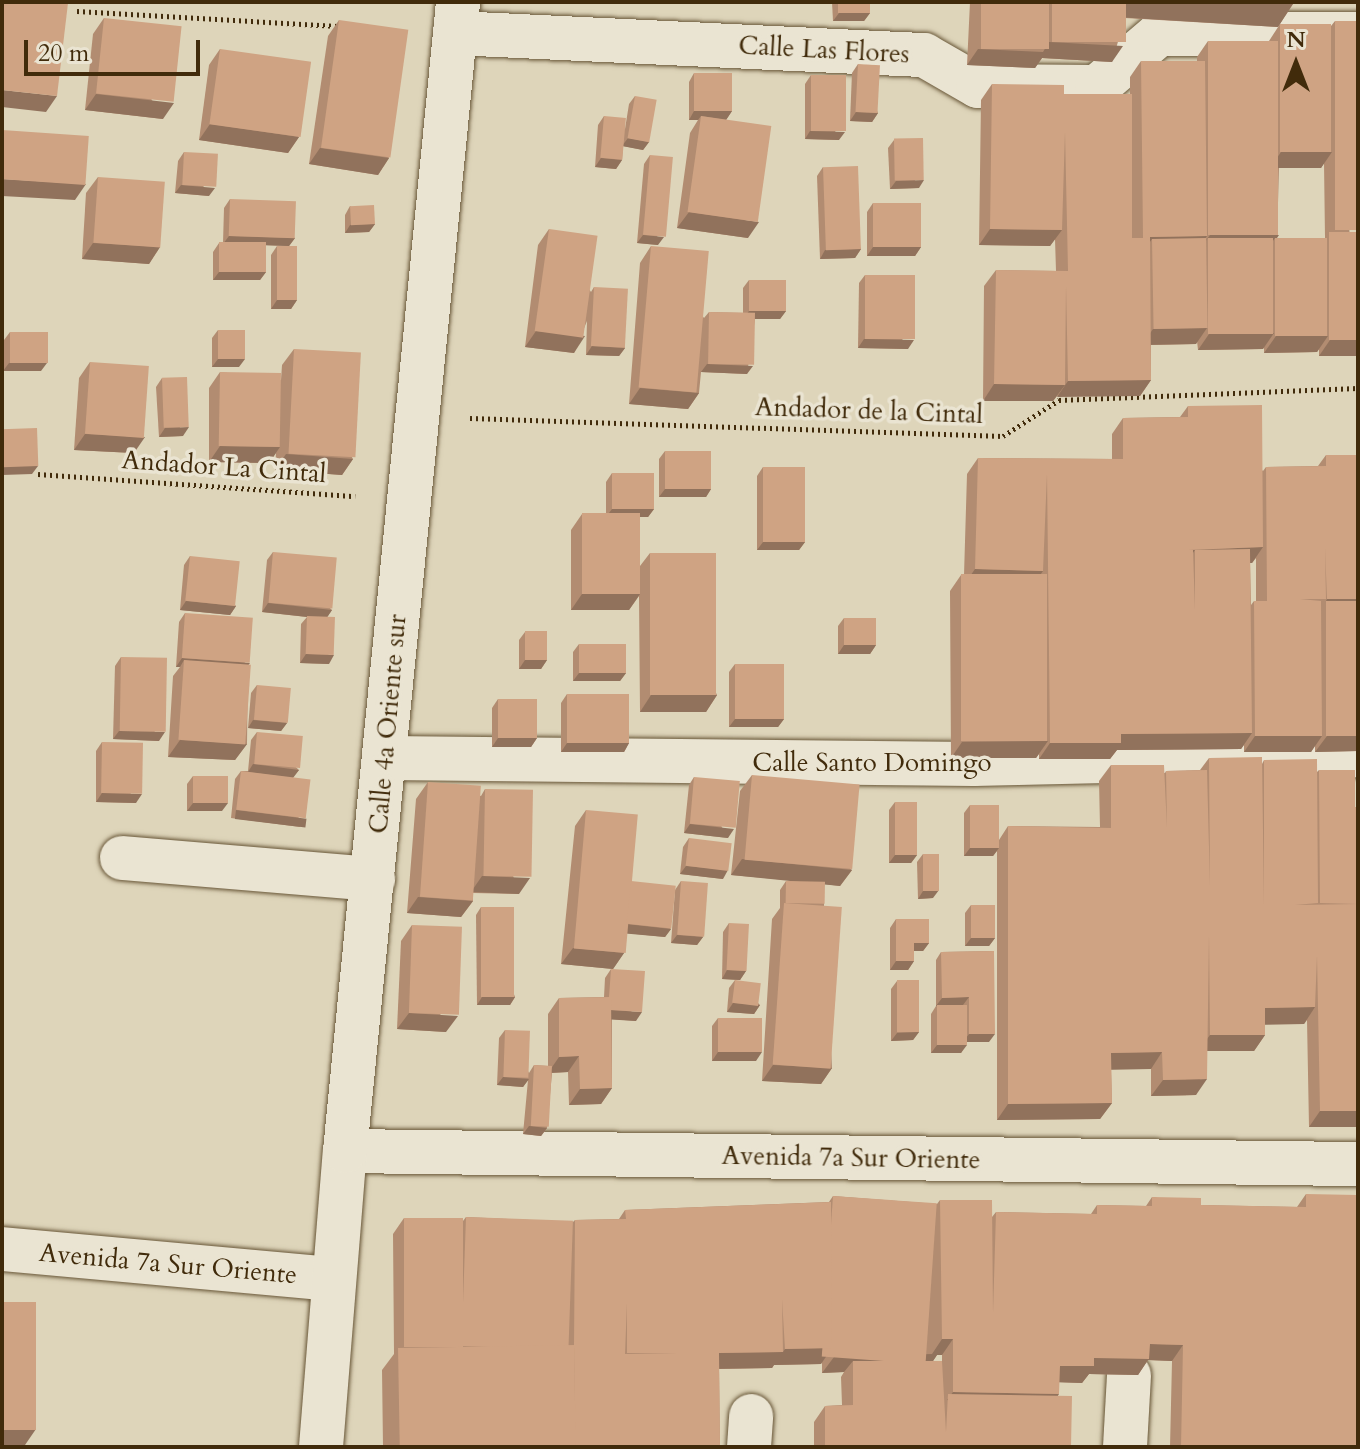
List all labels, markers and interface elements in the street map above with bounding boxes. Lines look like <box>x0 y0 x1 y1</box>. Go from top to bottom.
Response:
scale bar <box>28 24 204 74</box>
north arrow <box>1256 24 1336 104</box>
text: N <box>1286 25 1306 55</box>
street label: Calle Las Flores <box>738 30 910 70</box>
text: 20 m <box>38 37 89 70</box>
street label: Andador de la Cintal <box>754 391 984 431</box>
street label: Andador La Cintal <box>121 444 327 490</box>
street label: Calle 4a Oriente sur <box>363 613 413 835</box>
street label: Calle Santo Domingo <box>752 747 992 779</box>
street label: Avenida 7a Sur Oriente <box>721 1140 981 1176</box>
street label: Avenida 7a Sur Oriente <box>38 1237 298 1291</box>

